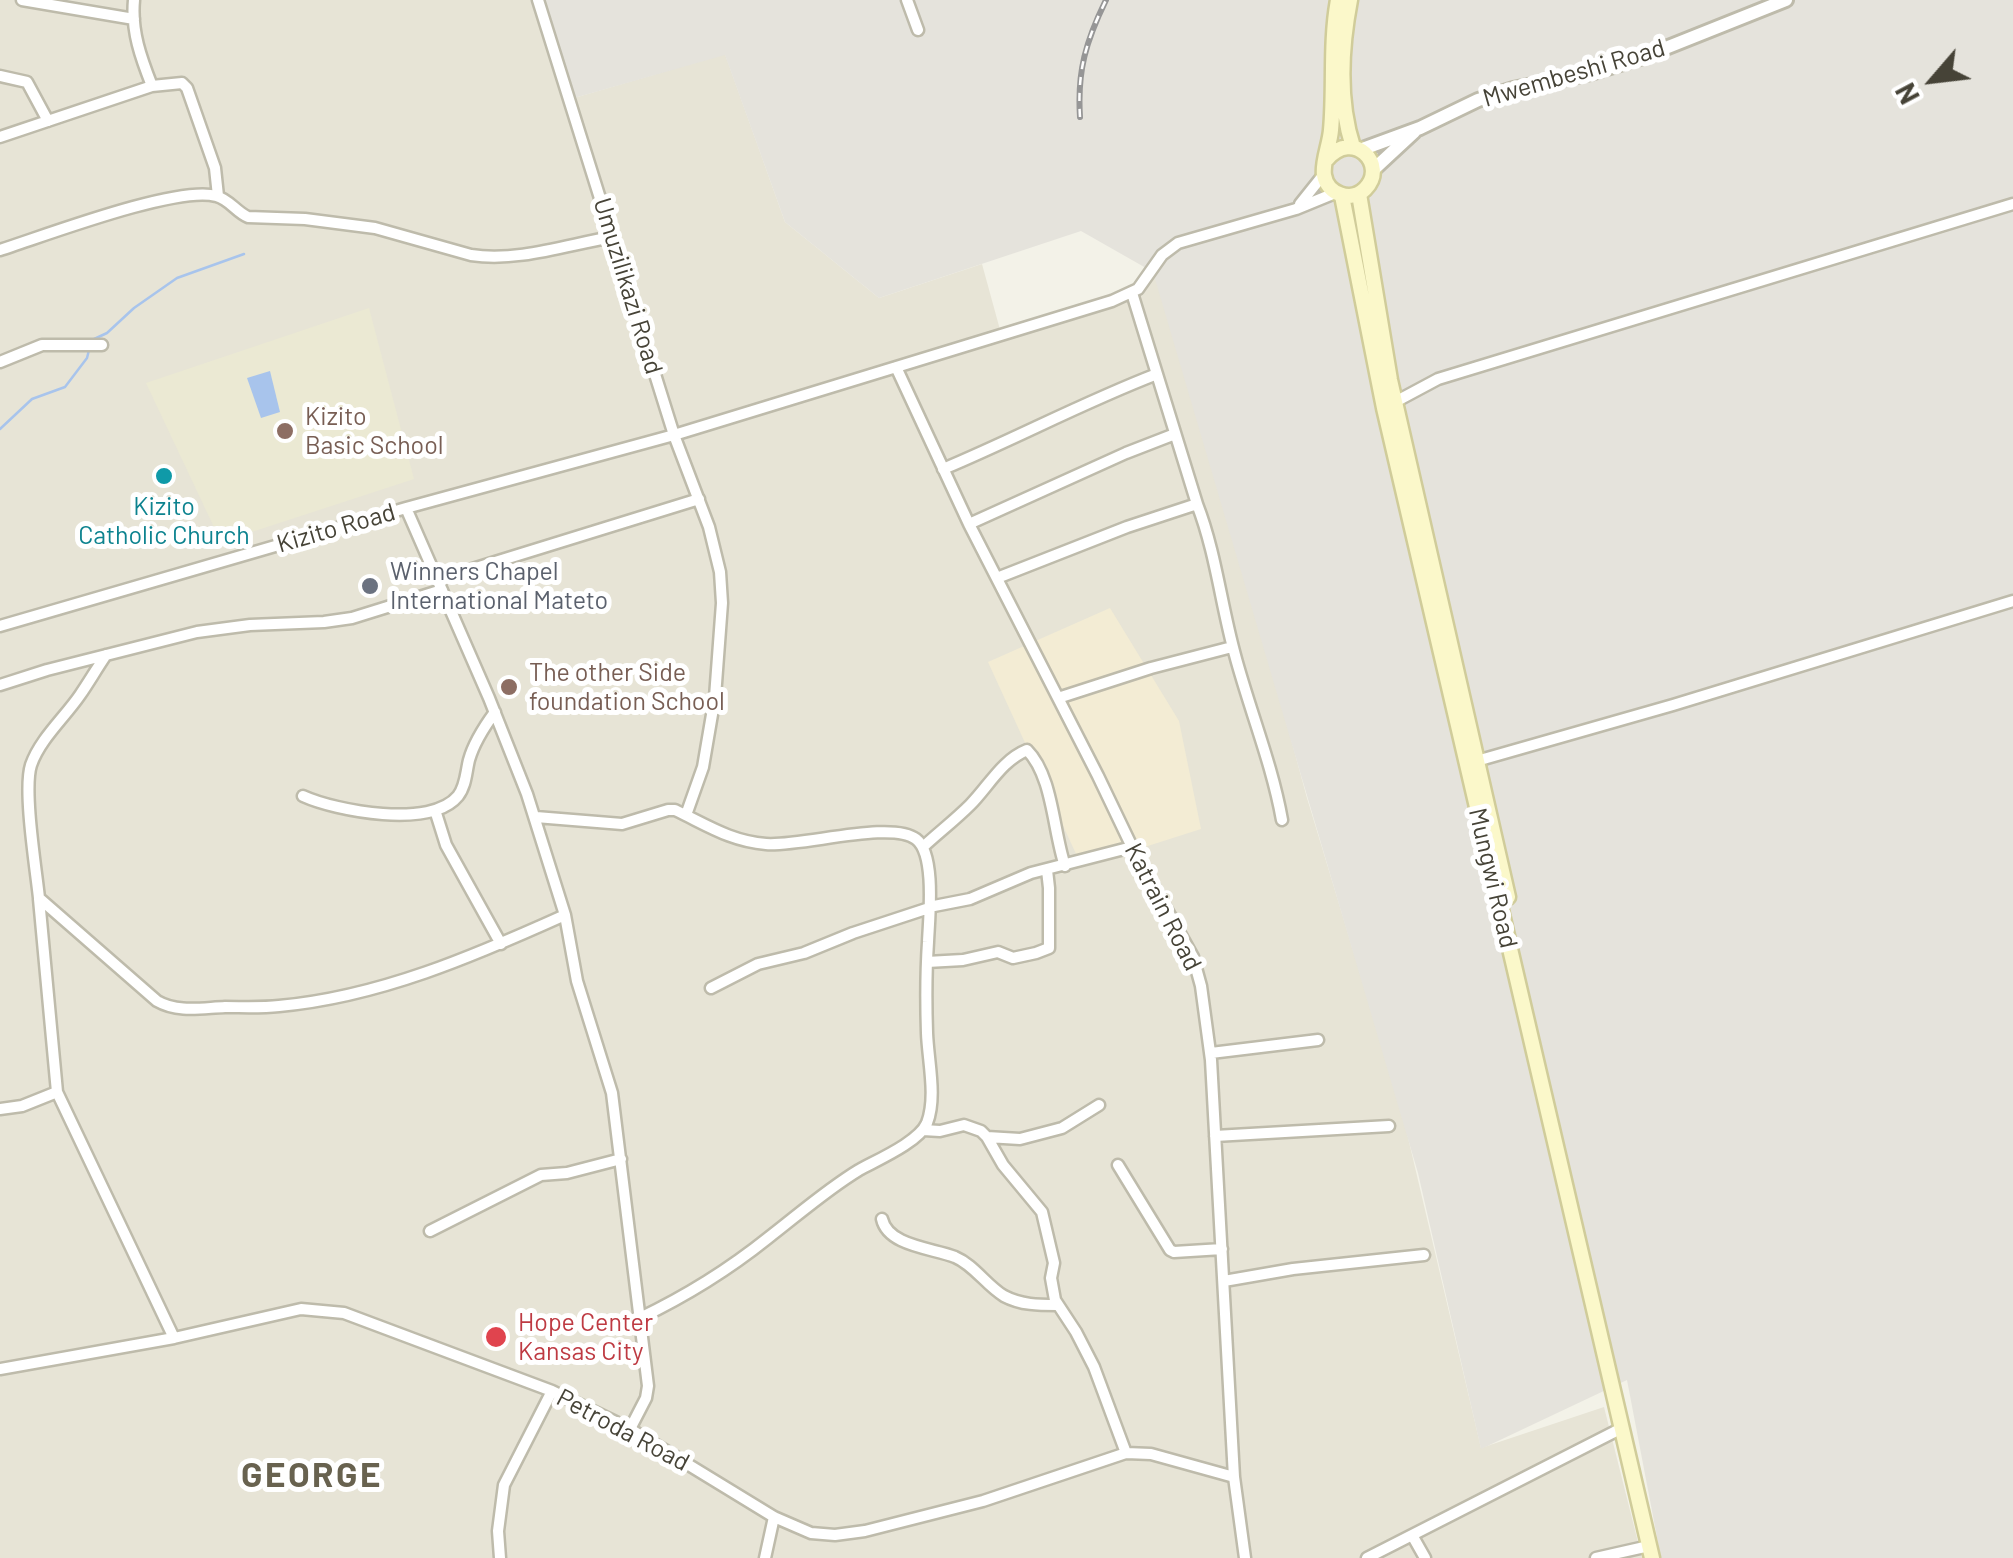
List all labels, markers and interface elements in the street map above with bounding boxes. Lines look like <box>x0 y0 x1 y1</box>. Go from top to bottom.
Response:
north arrow <box>1883 30 1983 130</box>
street label: Mwembeshi Road <box>1479 33 1669 113</box>
text: N <box>1887 78 1926 110</box>
street label: Umuzilikazi Road <box>587 194 669 378</box>
place label: Kizito Basic School <box>305 402 444 461</box>
marker: Kizito Basic School <box>274 420 296 442</box>
marker: Kizito Catholic Church <box>153 465 175 487</box>
place label: Kizito Catholic Church <box>78 492 250 551</box>
street label: Kizito Road <box>273 497 399 559</box>
place label: Winners Chapel International Mateto <box>390 557 608 616</box>
marker: Winners Chapel International Mateto <box>359 575 381 597</box>
place label: The other Side foundation School <box>529 658 725 717</box>
marker: The other Side foundation School <box>498 676 520 698</box>
street label: Mungwi Road <box>1462 805 1524 951</box>
street label: Katrain Road <box>1118 838 1208 976</box>
place label: Hope Center Kansas City <box>518 1308 653 1367</box>
marker: Hope Center Kansas City <box>483 1324 509 1350</box>
street label: Petroda Road <box>552 1383 694 1477</box>
district label: GEORGE <box>241 1454 383 1496</box>

